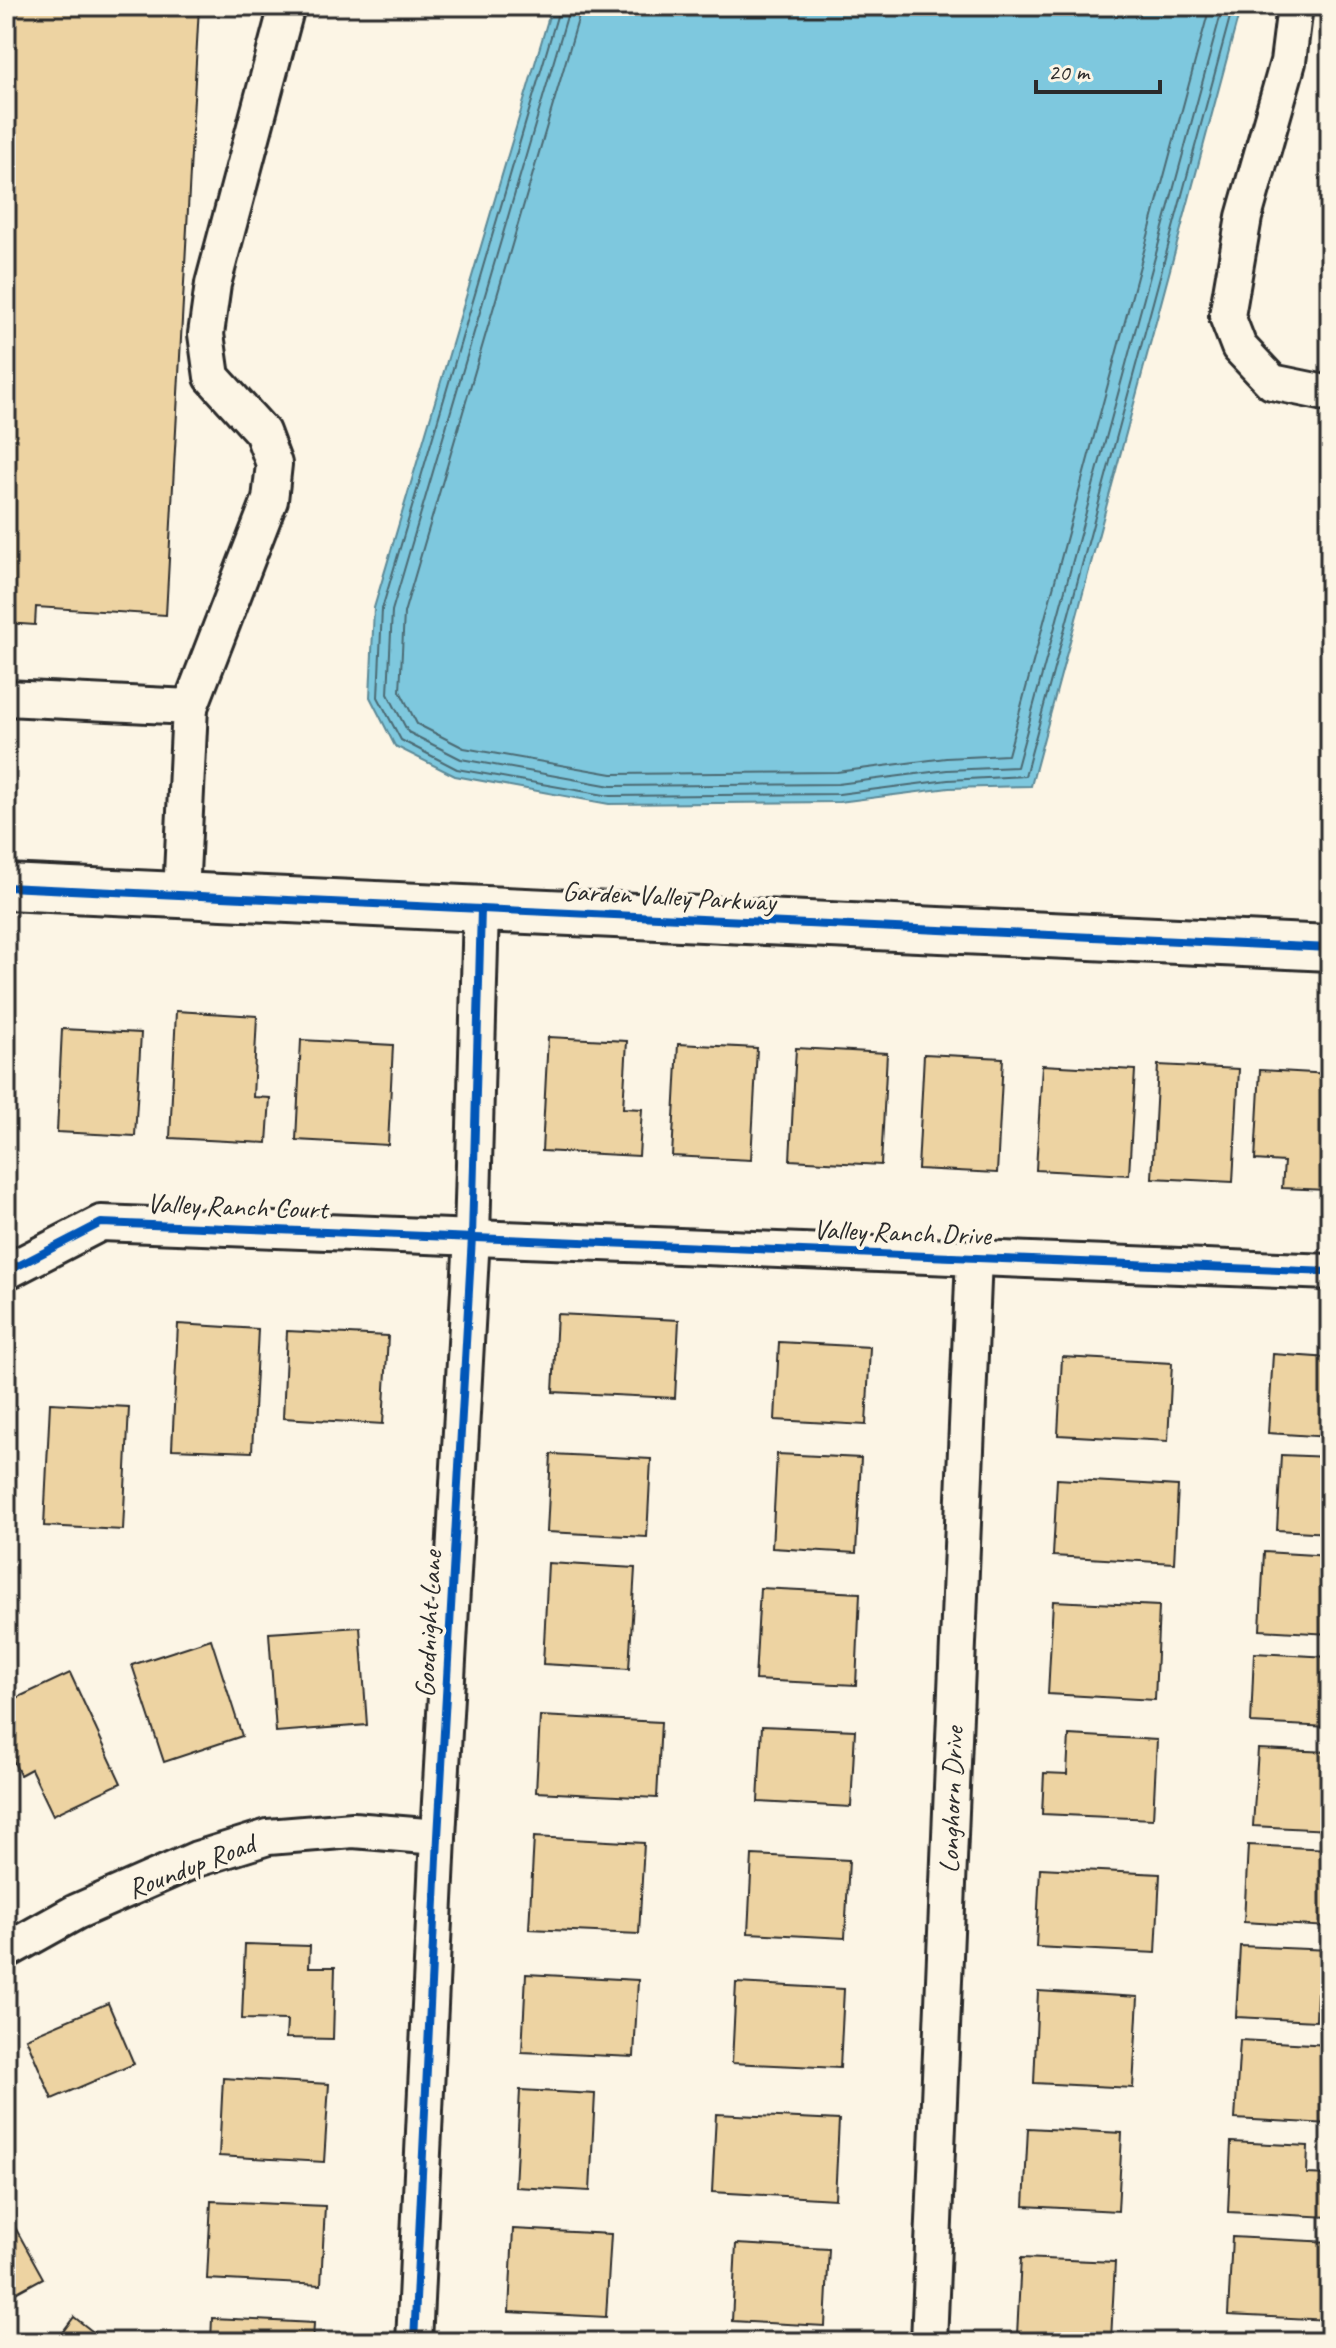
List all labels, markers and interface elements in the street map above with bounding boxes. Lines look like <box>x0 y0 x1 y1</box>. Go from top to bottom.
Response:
scale bar <box>1036 44 1160 94</box>
text: 20 m <box>1048 57 1091 87</box>
street label: Garden Valley Parkway <box>562 873 779 919</box>
street label: Valley Ranch Court <box>146 1185 331 1227</box>
street label: Valley Ranch Drive <box>813 1211 993 1253</box>
street label: Goodnight Lane <box>407 1548 449 1698</box>
street label: Longhorn Drive <box>931 1724 971 1874</box>
street label: Roundup Road <box>123 1824 263 1906</box>

